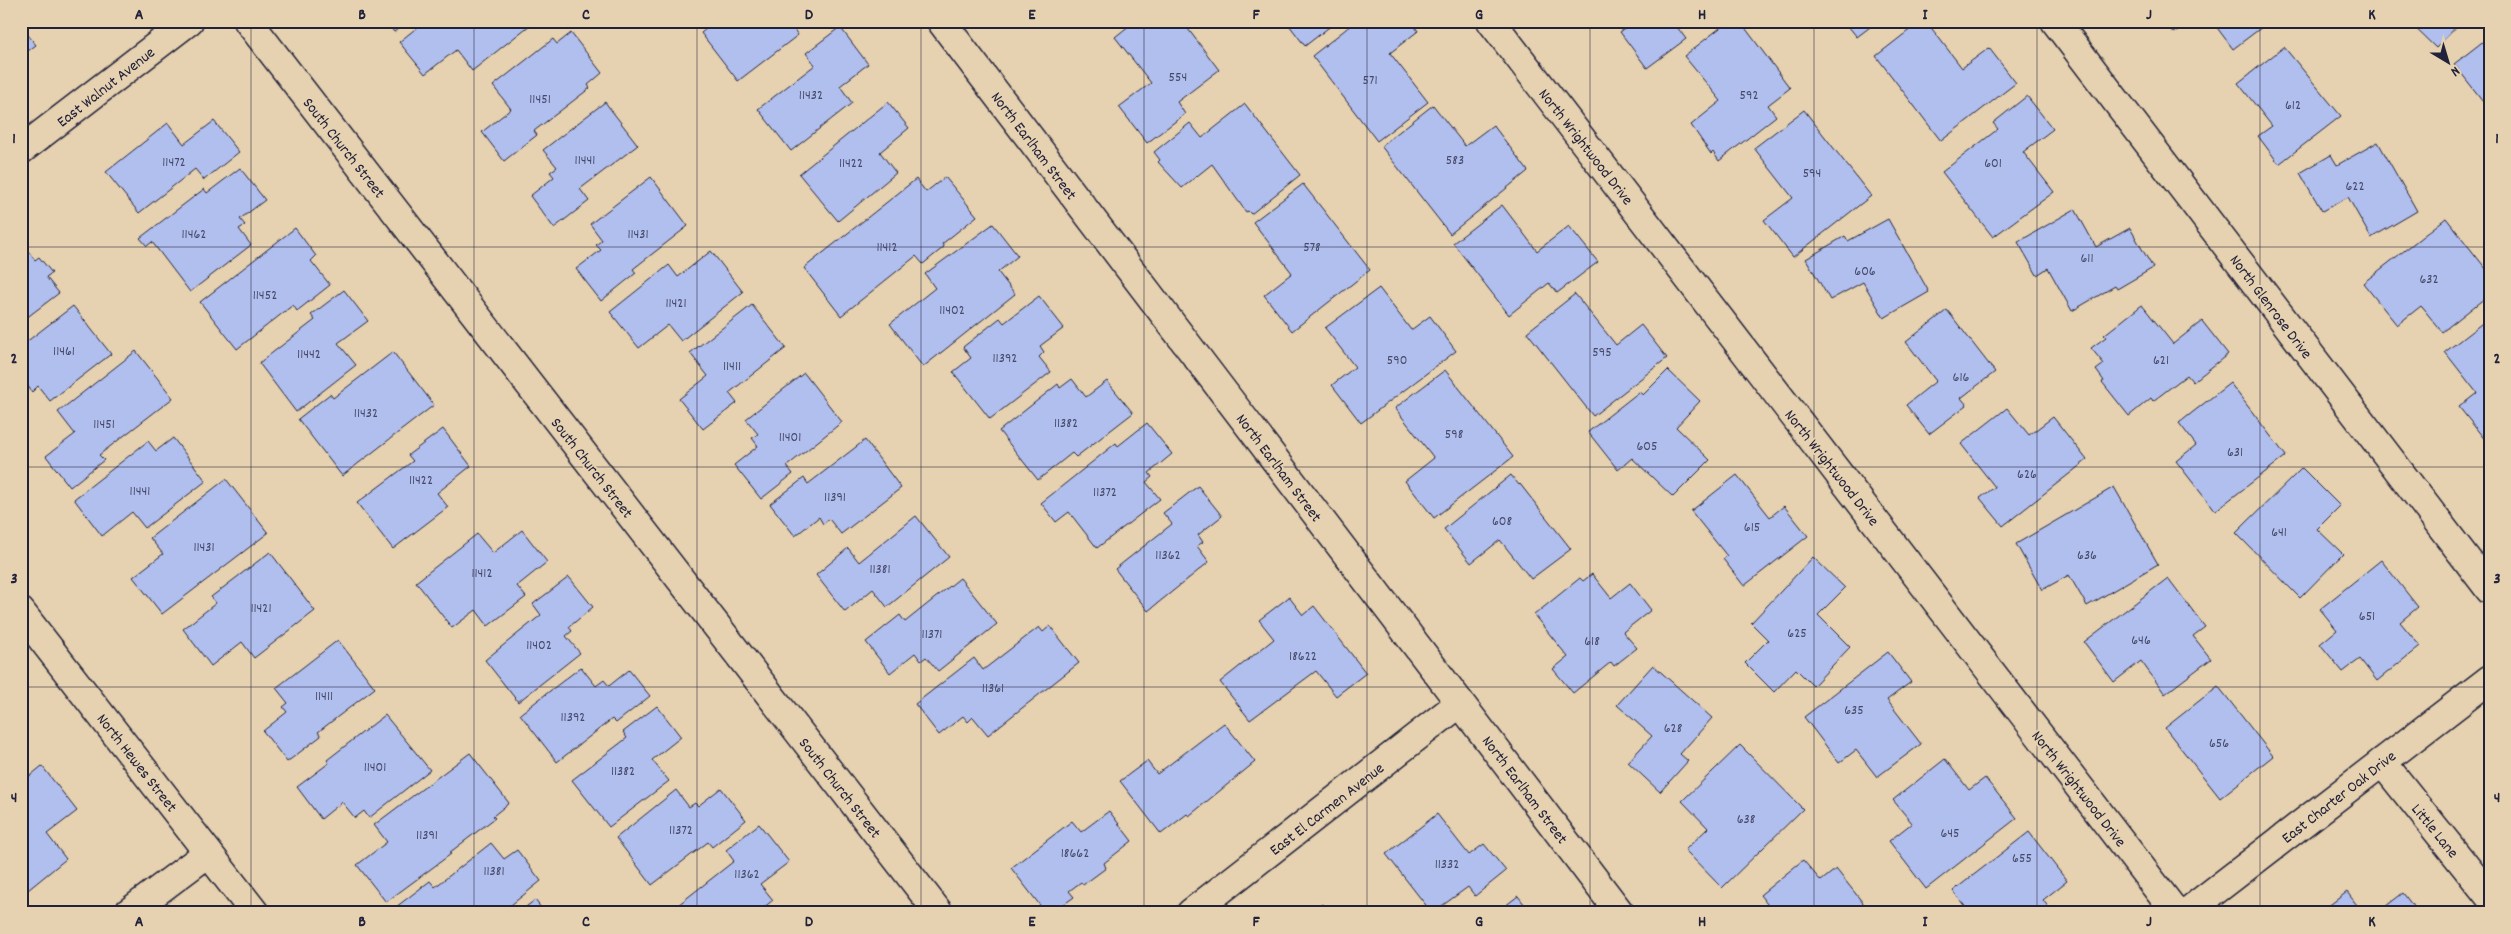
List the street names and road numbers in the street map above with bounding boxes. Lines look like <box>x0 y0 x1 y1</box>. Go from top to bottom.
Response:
street label: East Walnut Avenue <box>52 42 161 134</box>
street label: North Wrightwood Drive <box>1532 84 1638 211</box>
street label: North Earlham Street <box>984 87 1082 206</box>
street label: South Church Street <box>296 93 390 204</box>
street label: North Glenrose Drive <box>2223 250 2317 365</box>
street label: North Wrightwood Drive <box>1778 405 1884 532</box>
street label: North Earlham Street <box>1229 409 1327 528</box>
street label: South Church Street <box>544 413 638 524</box>
street label: North Hewes Street <box>90 709 182 818</box>
street label: North Wrightwood Drive <box>2025 726 2131 853</box>
street label: North Earlham Street <box>1475 731 1573 850</box>
street label: South Church Street <box>792 733 886 844</box>
street label: East Charter Oak Drive <box>2277 746 2402 850</box>
street label: East El Carmen Avenue <box>1265 758 1390 862</box>
street label: Little Lane <box>2405 799 2463 864</box>

